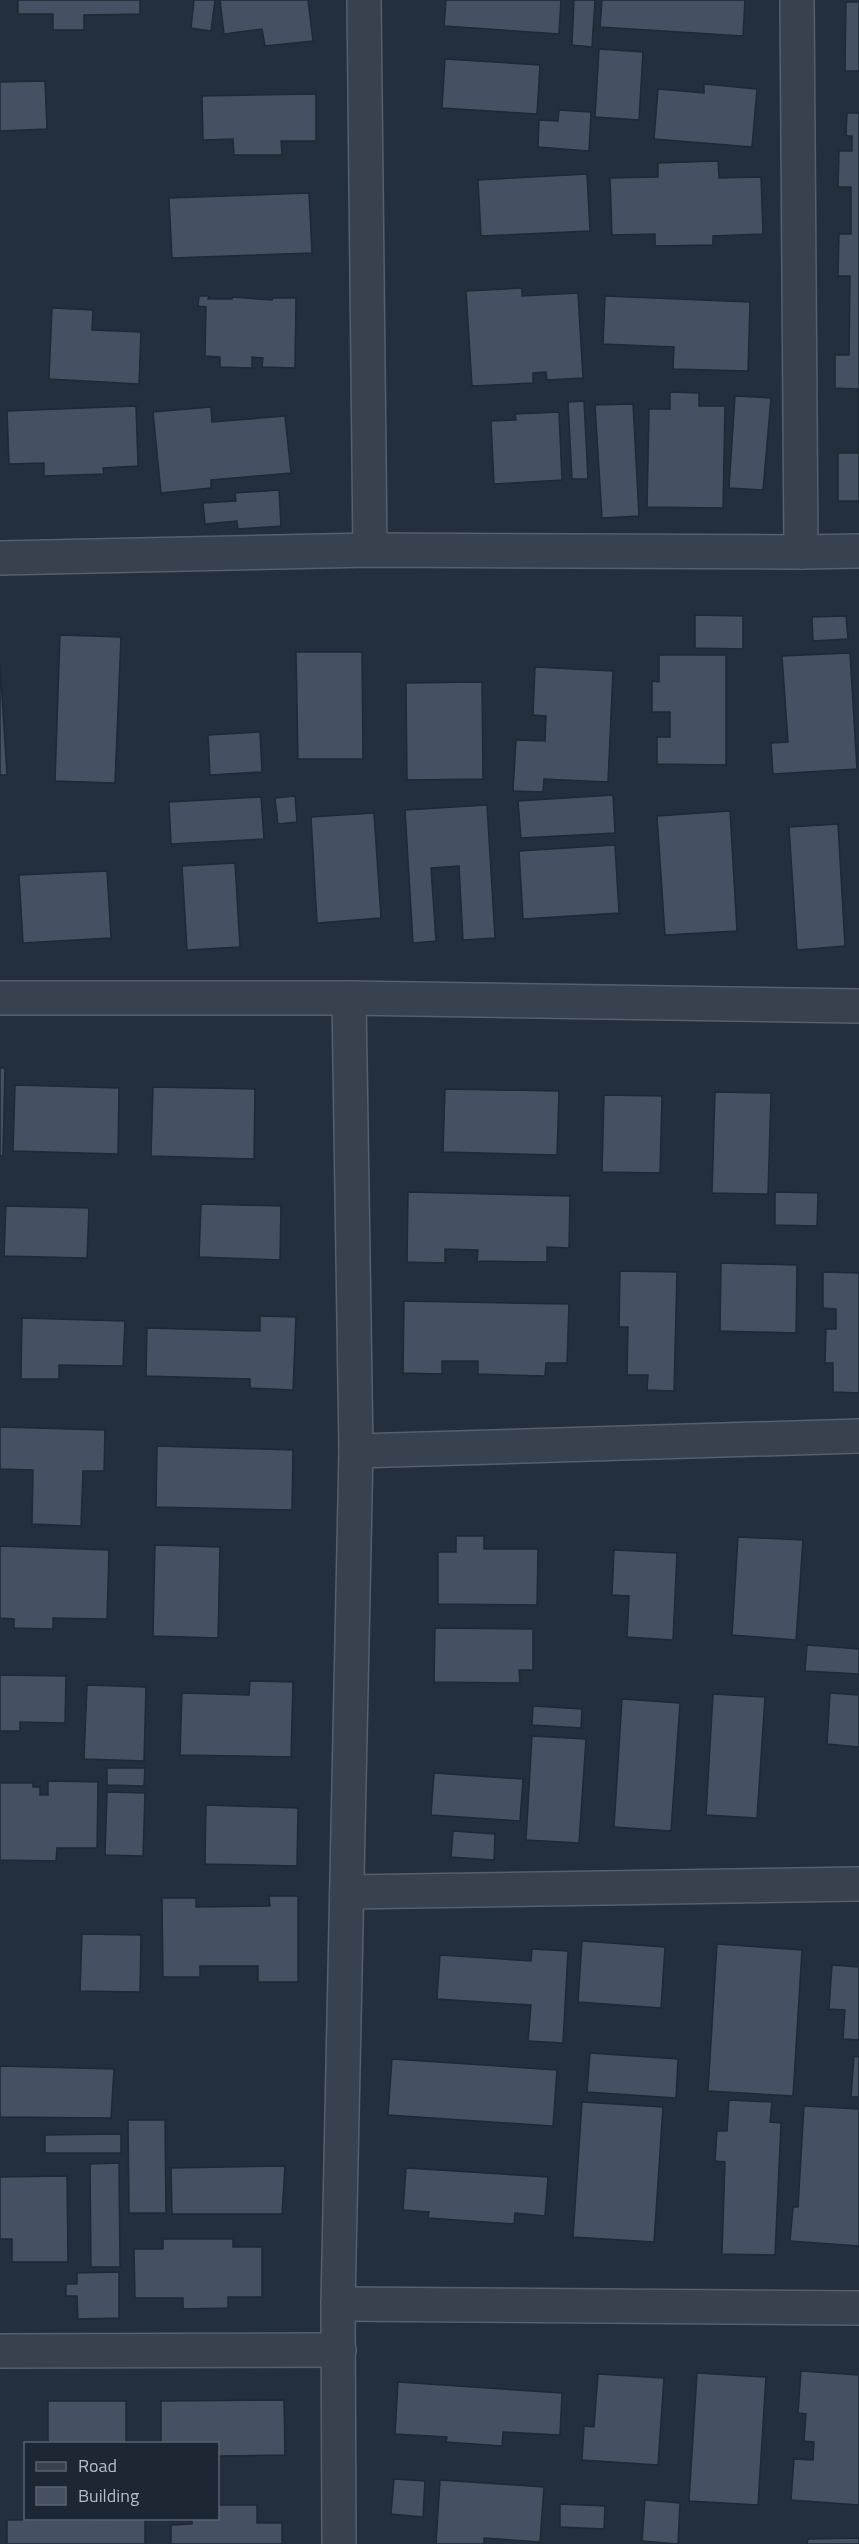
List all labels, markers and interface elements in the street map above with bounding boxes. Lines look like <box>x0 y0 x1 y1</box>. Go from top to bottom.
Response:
legend <box>24 2442 219 2520</box>
text: Road <box>78 2452 117 2479</box>
text: Building <box>78 2482 139 2509</box>

